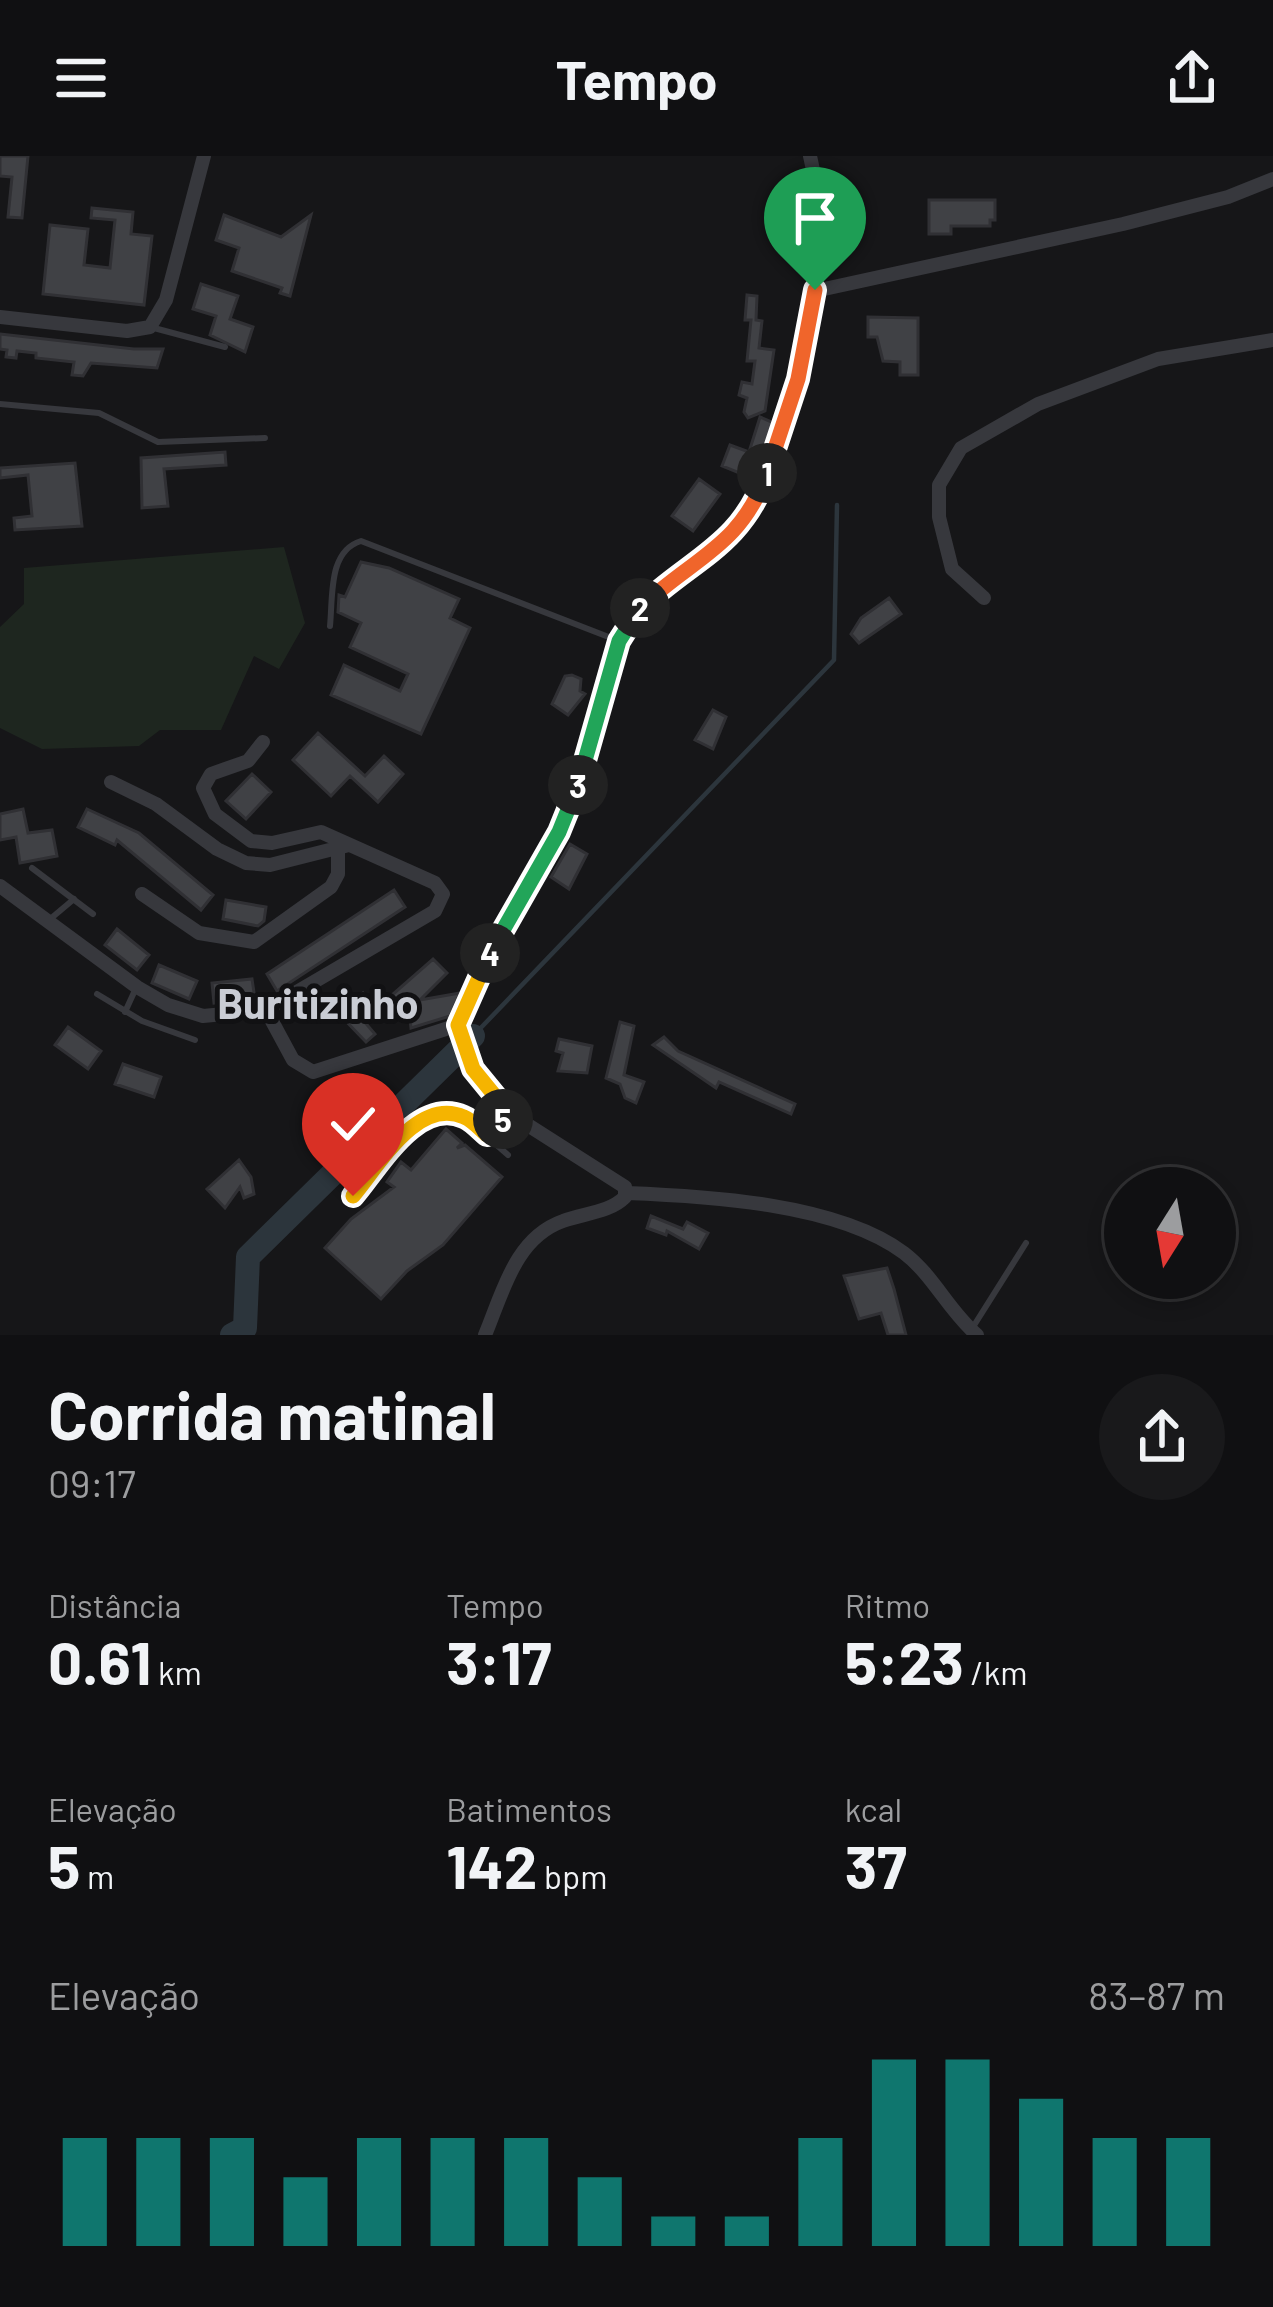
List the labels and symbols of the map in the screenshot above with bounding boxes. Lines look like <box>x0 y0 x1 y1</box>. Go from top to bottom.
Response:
pin <box>764 167 866 290</box>
pin: 1 <box>737 443 797 503</box>
pin: 2 <box>610 578 670 638</box>
pin: 3 <box>548 755 608 815</box>
pin: 4 <box>460 923 520 983</box>
district label: Buritizinho <box>217 977 419 1027</box>
pin <box>302 1073 404 1196</box>
pin: 5 <box>473 1089 533 1149</box>
north arrow <box>1104 1167 1236 1299</box>

